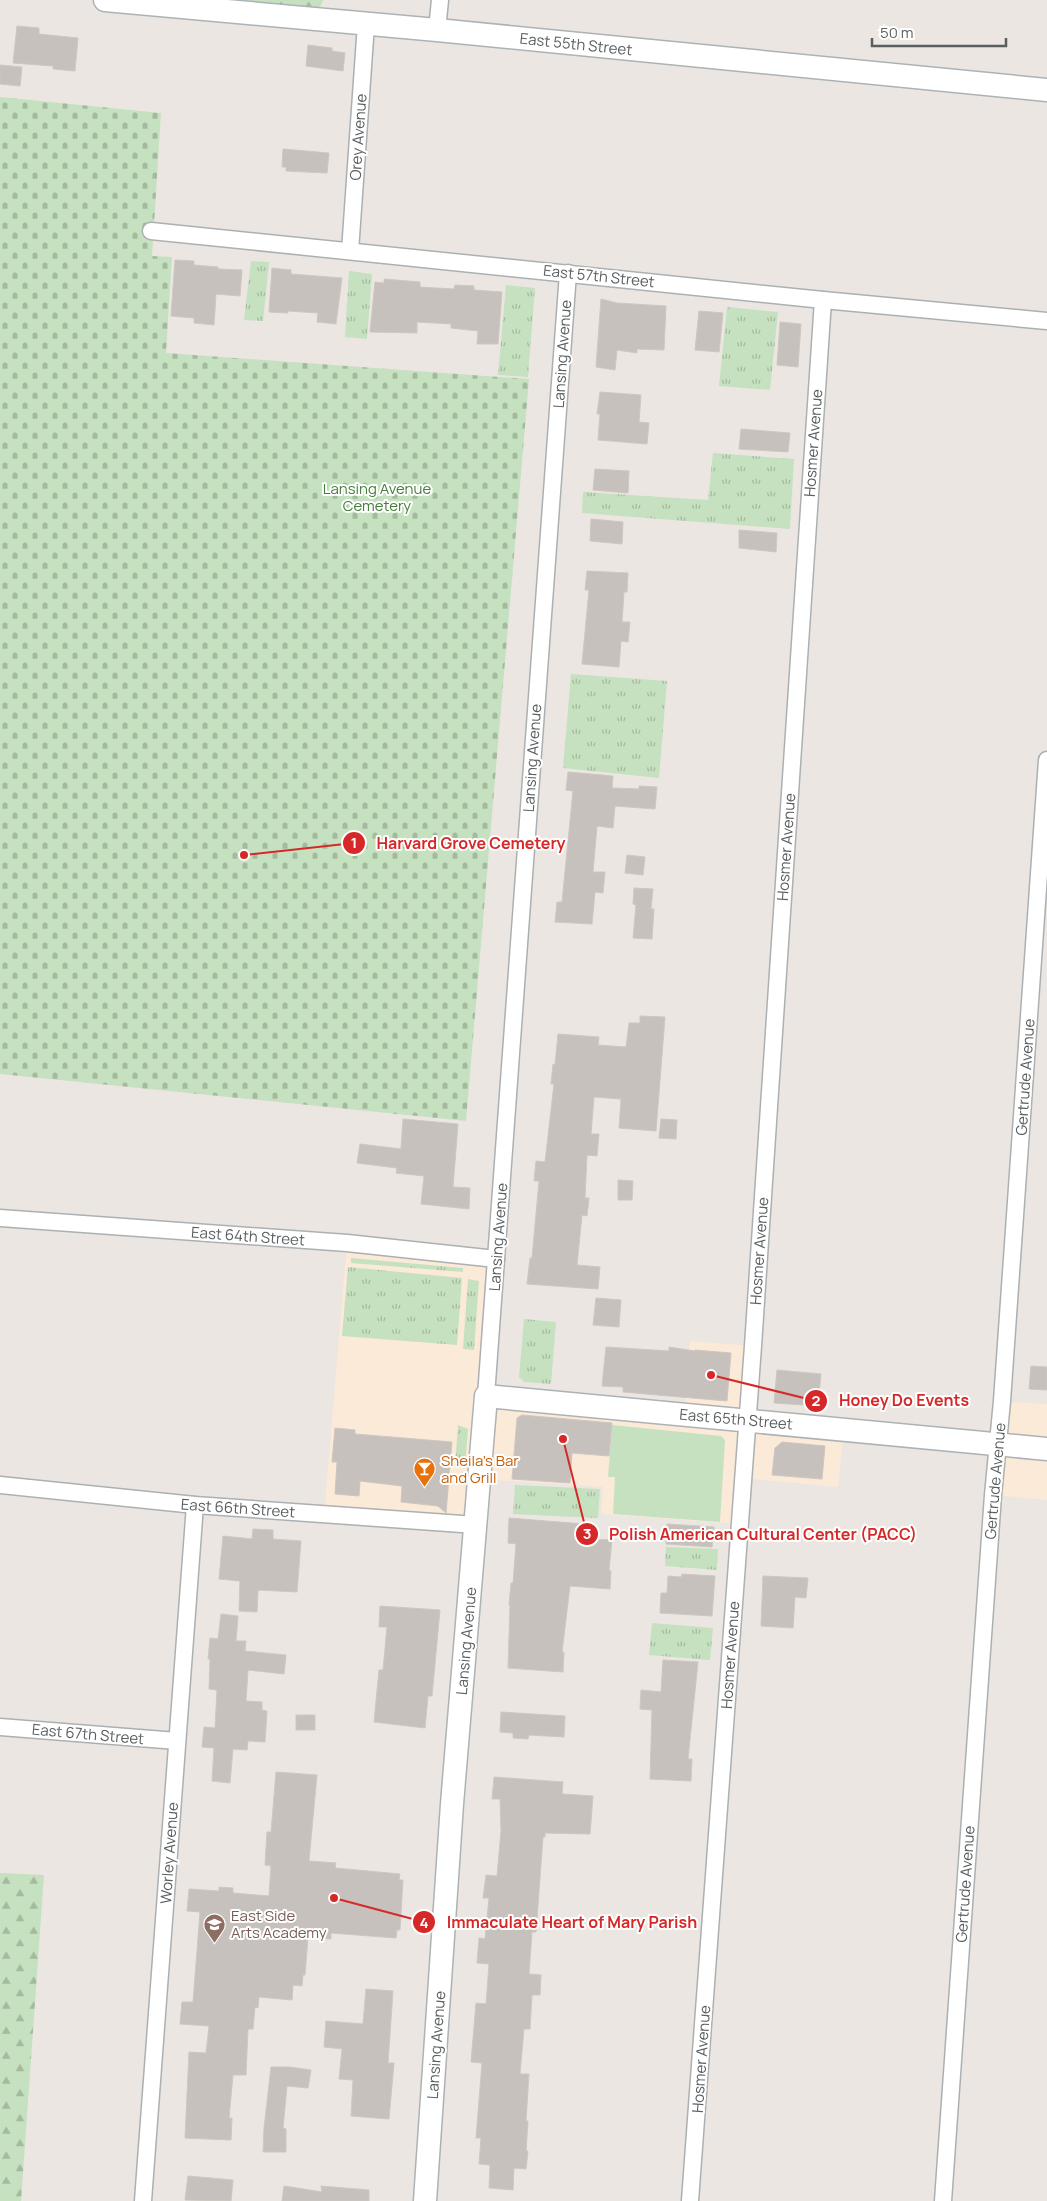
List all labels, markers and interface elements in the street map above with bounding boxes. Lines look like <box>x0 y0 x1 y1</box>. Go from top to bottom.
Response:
scale bar <box>872 15 1006 47</box>
text: 50 m <box>880 22 914 43</box>
street label: East 55th Street <box>519 28 633 60</box>
street label: Orey Avenue <box>344 93 372 181</box>
street label: East 57th Street <box>542 260 656 292</box>
street label: Lansing Avenue <box>548 299 576 409</box>
street label: Hosmer Avenue <box>799 388 827 498</box>
park label: Lansing Avenue Cemetery <box>323 478 431 516</box>
street label: Lansing Avenue <box>518 703 546 813</box>
street label: Hosmer Avenue <box>772 792 800 902</box>
callout: Harvard Grove Cemetery <box>341 828 575 859</box>
text: 1 <box>351 832 357 853</box>
text: Harvard Grove Cemetery <box>376 832 566 854</box>
street label: Gertrude Avenue <box>1010 1018 1040 1136</box>
street label: Lansing Avenue <box>484 1182 512 1292</box>
street label: Hosmer Avenue <box>745 1196 773 1306</box>
street label: East 64th Street <box>190 1222 306 1250</box>
callout: Honey Do Events <box>804 1385 979 1416</box>
text: Honey Do Events <box>839 1389 969 1411</box>
text: 2 <box>812 1390 821 1411</box>
street label: East 65th Street <box>678 1404 794 1434</box>
street label: Gertrude Avenue <box>979 1422 1011 1540</box>
place label: Sheila's Bar and Grill <box>441 1450 519 1488</box>
bar icon: Sheila's Bar and Grill <box>413 1457 437 1488</box>
street label: East 66th Street <box>180 1494 296 1522</box>
callout: Polish American Cultural Center (PACC) <box>574 1519 927 1550</box>
text: 3 <box>583 1523 591 1544</box>
text: Polish American Cultural Center (PACC) <box>609 1523 917 1545</box>
street label: Lansing Avenue <box>451 1586 481 1696</box>
street label: Hosmer Avenue <box>716 1600 744 1710</box>
street label: East 67th Street <box>31 1719 145 1749</box>
street label: Worley Avenue <box>155 1801 183 1905</box>
street label: Gertrude Avenue <box>950 1825 980 1943</box>
place label: East Side Arts Academy <box>231 1905 327 1943</box>
callout: Immaculate Heart of Mary Parish <box>412 1907 707 1938</box>
text: Immaculate Heart of Mary Parish <box>447 1911 697 1933</box>
school or university icon: East Side Arts Academy <box>203 1912 227 1943</box>
text: 4 <box>419 1912 429 1933</box>
street label: Lansing Avenue <box>422 1990 450 2100</box>
street label: Hosmer Avenue <box>687 2004 715 2114</box>

